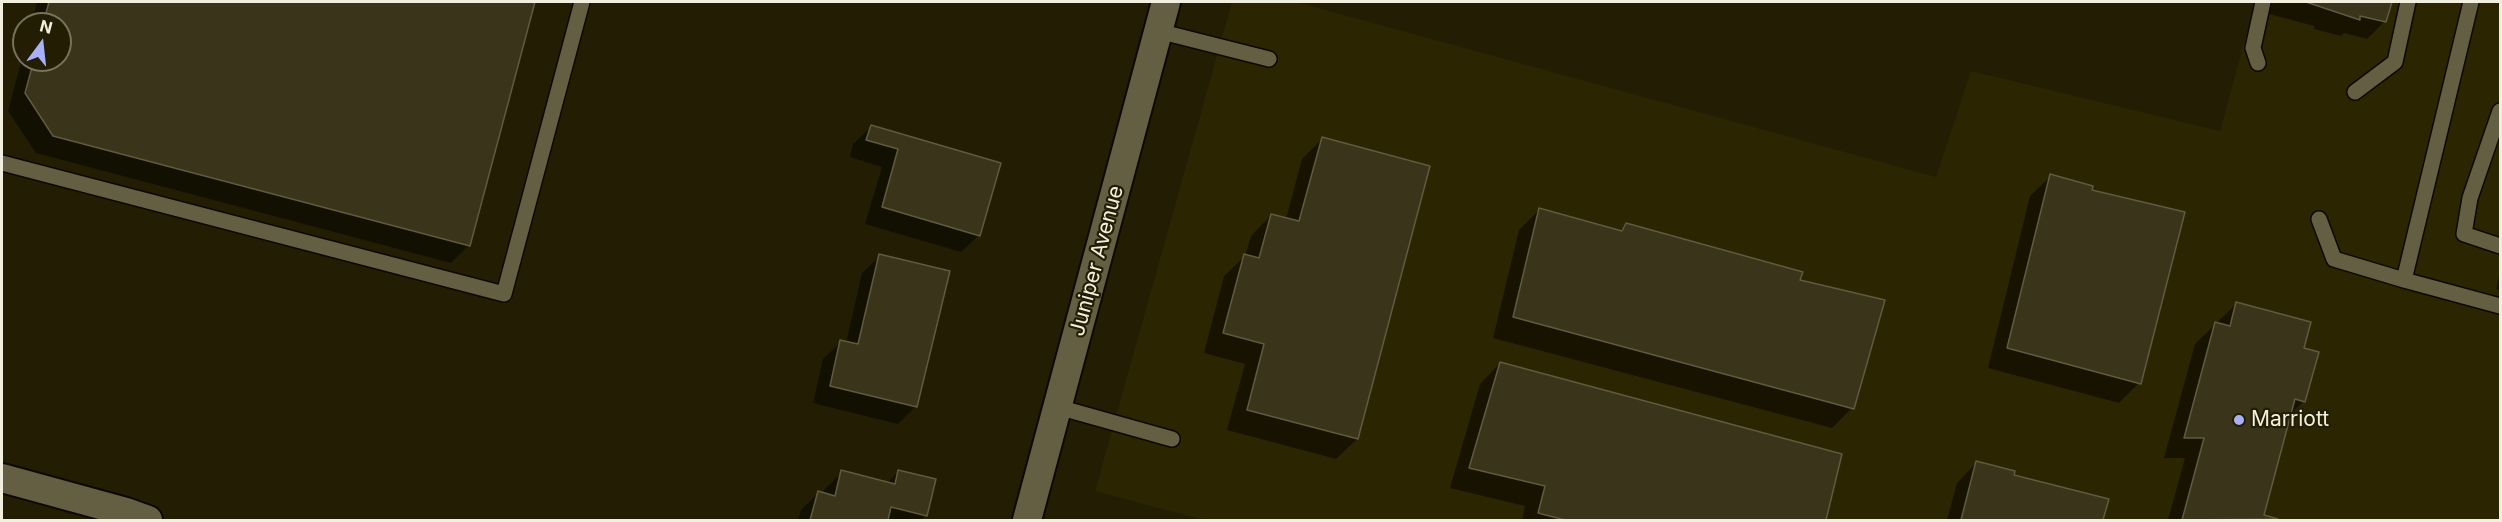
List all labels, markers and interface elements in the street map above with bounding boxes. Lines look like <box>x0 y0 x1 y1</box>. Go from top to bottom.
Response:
north arrow <box>12 12 72 72</box>
text: N <box>38 15 55 38</box>
street label: Juniper Avenue <box>1065 183 1129 339</box>
place label: Marriott <box>2251 407 2329 433</box>
marker: Marriott <box>2232 413 2246 427</box>

